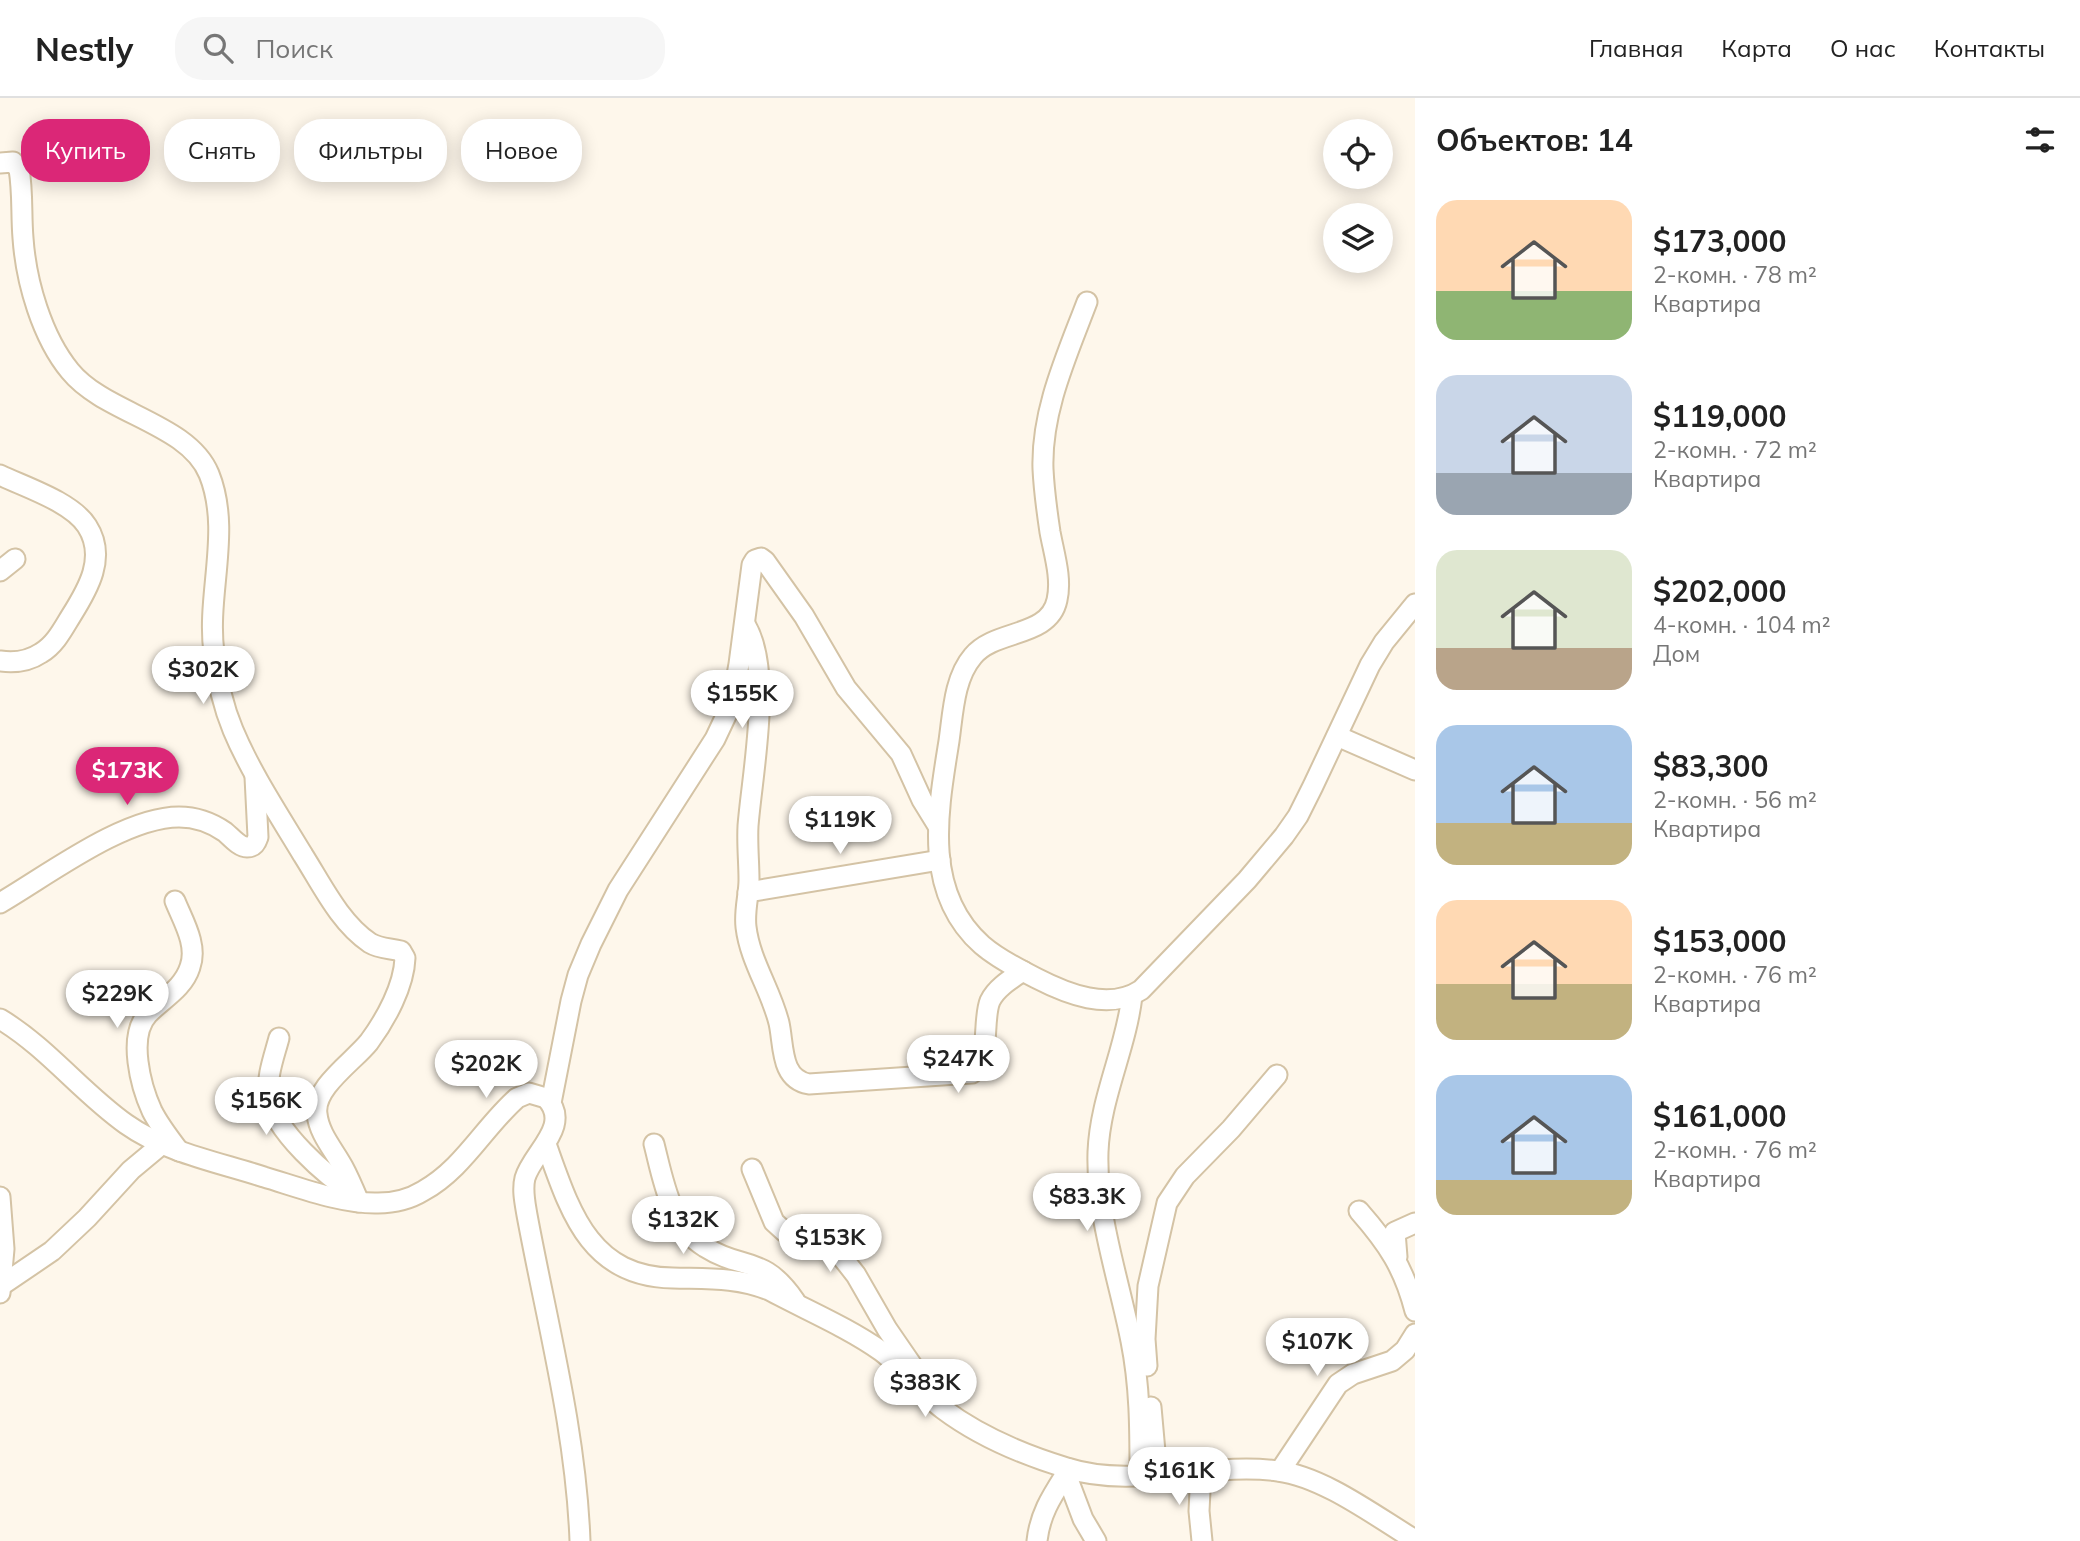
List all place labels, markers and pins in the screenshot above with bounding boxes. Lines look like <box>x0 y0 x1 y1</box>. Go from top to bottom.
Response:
pin: $302K <box>154 646 252 706</box>
pin: $155K <box>693 670 791 730</box>
pin: $173K <box>78 748 176 807</box>
pin: $119K <box>791 796 889 856</box>
pin: $229K <box>68 970 166 1030</box>
pin: $247K <box>909 1035 1007 1095</box>
pin: $202K <box>437 1040 535 1100</box>
pin: $156K <box>217 1077 315 1137</box>
pin: $83.3K <box>1030 1174 1144 1233</box>
pin: $132K <box>634 1196 732 1256</box>
pin: $153K <box>781 1214 879 1274</box>
pin: $107K <box>1268 1318 1366 1378</box>
pin: $383K <box>876 1360 974 1419</box>
pin: $161K <box>1130 1448 1228 1507</box>

